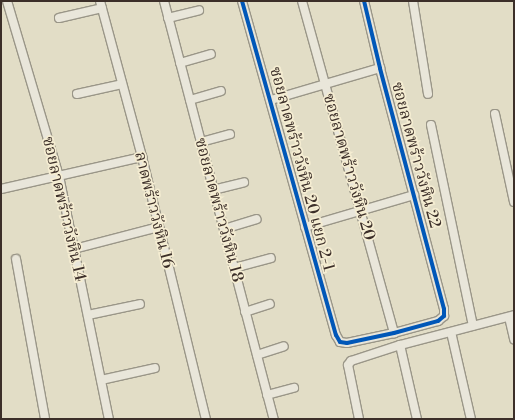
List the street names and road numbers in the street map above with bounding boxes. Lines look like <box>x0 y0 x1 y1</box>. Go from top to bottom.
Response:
street label: ซอยลาดพร้าววังหิน 20 แยก 2-1 <box>265 65 339 273</box>
street label: ซอยลาดพร้าววังหิน 22 <box>387 80 445 230</box>
street label: ซอยลาดพร้าววังหิน 20 <box>319 91 379 243</box>
street label: ซอยลาดพร้าววังหิน 14 <box>38 135 90 283</box>
street label: ซอยลาดพร้าววังหิน 18 <box>191 136 247 284</box>
street label: ลาดพร้าววังหิน 16 <box>130 150 178 270</box>

